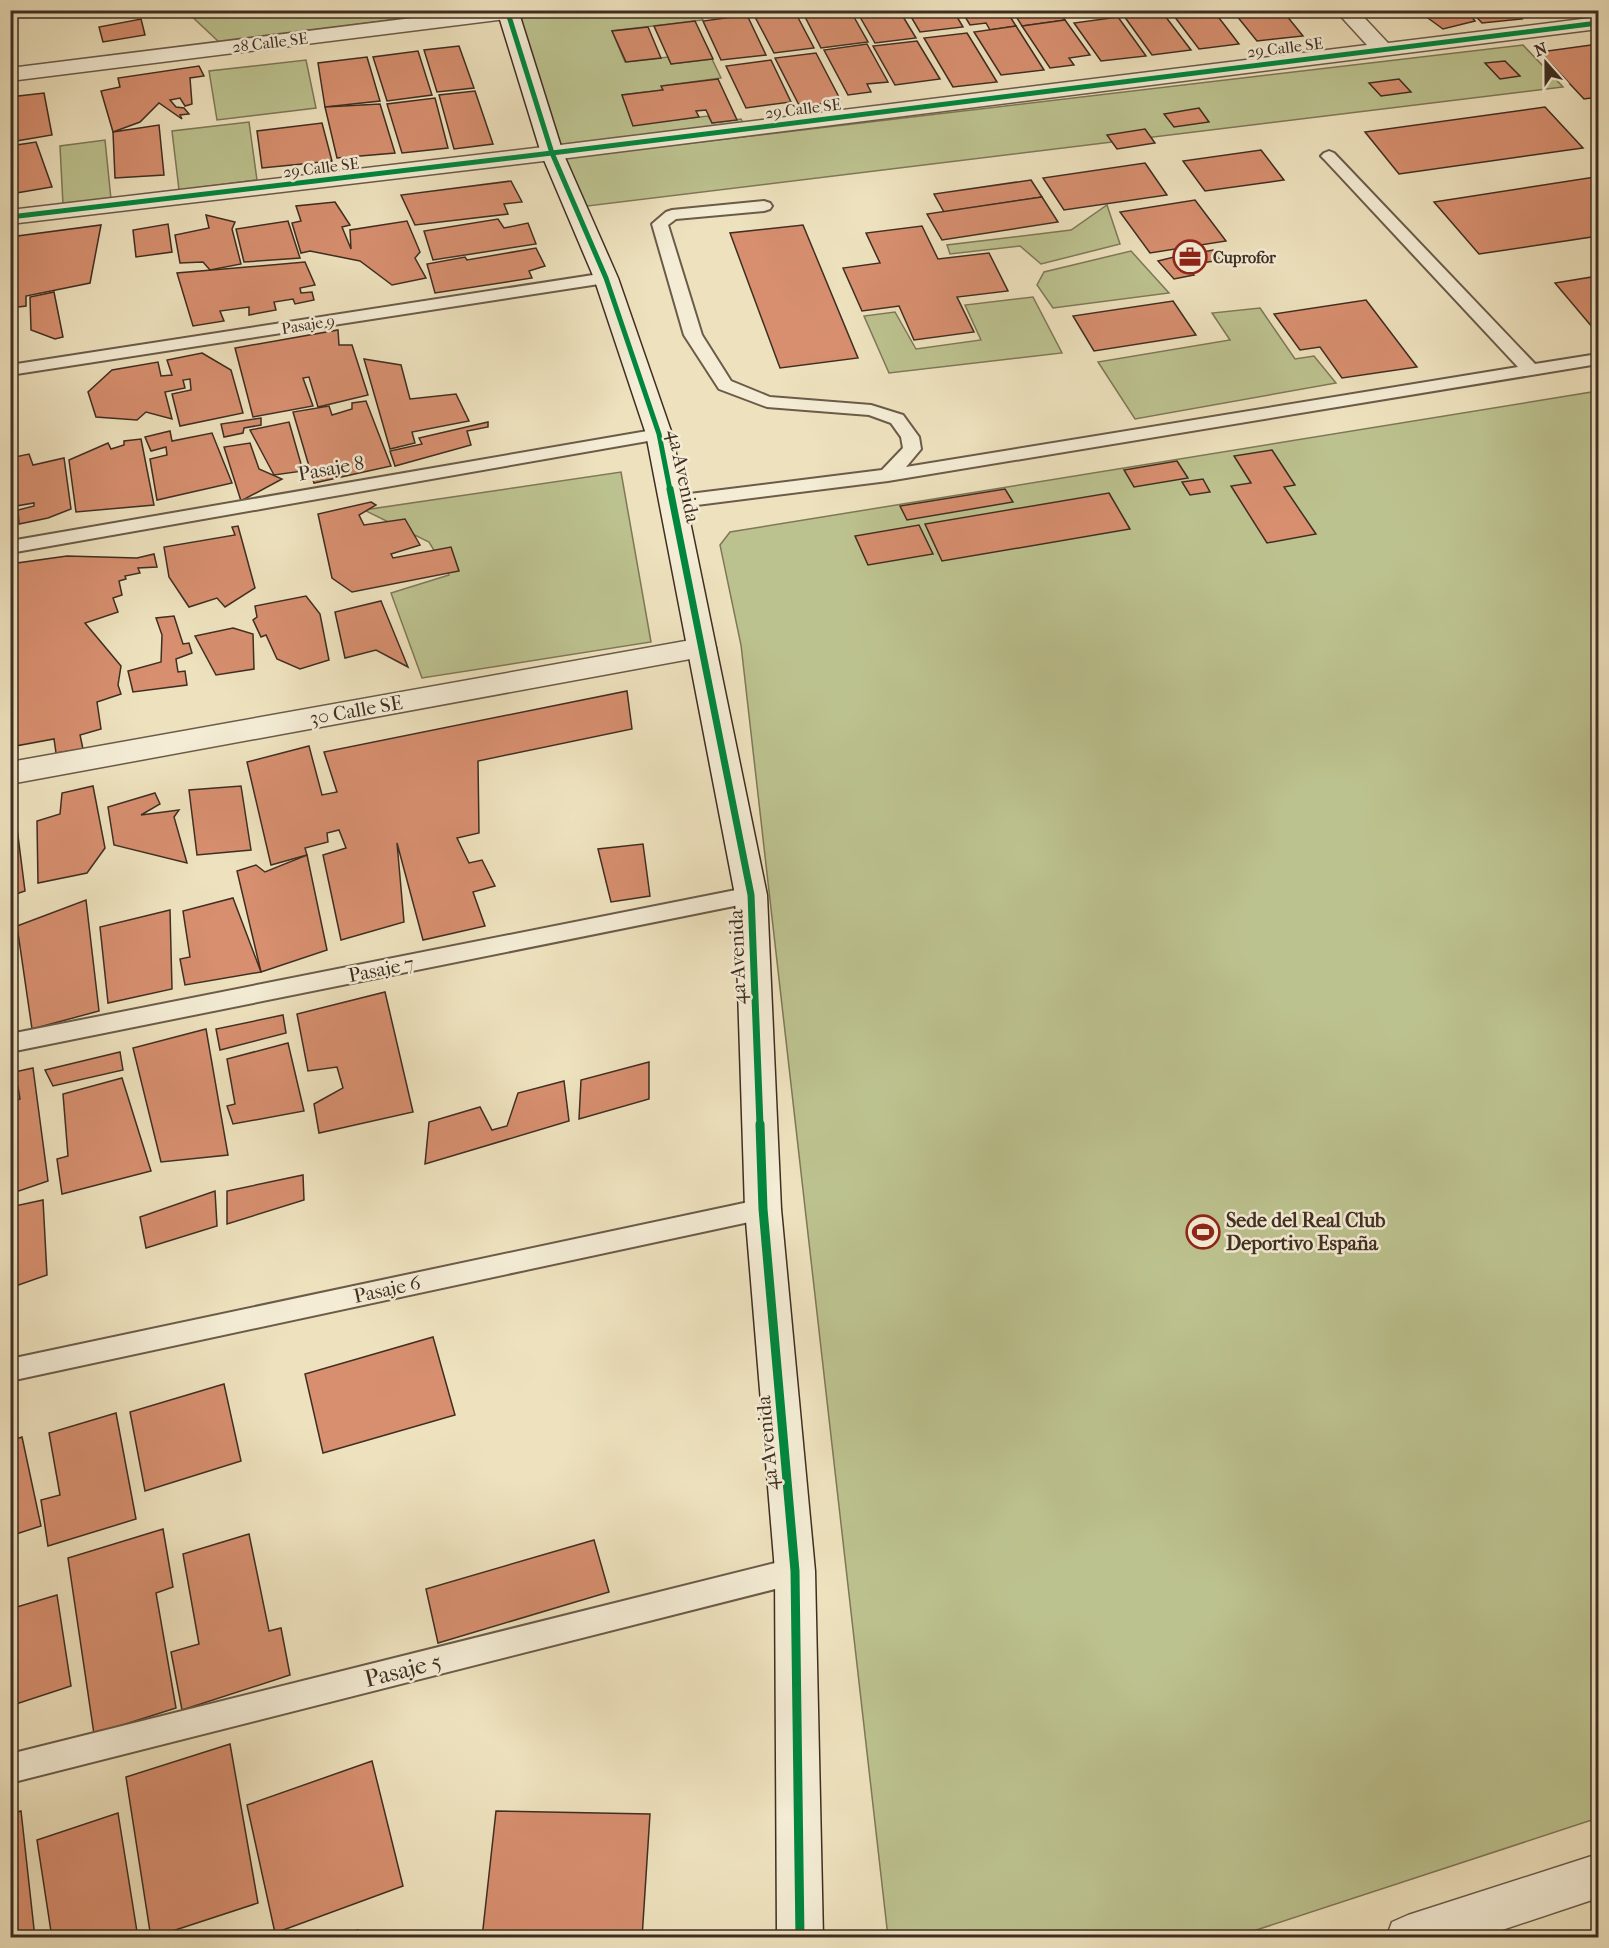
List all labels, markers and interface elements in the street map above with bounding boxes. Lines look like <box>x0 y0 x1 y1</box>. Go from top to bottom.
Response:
street label: 28 Calle SE <box>231 28 309 57</box>
street label: 29 Calle SE <box>1246 33 1324 62</box>
north arrow <box>1516 33 1576 93</box>
text: N <box>1532 38 1551 61</box>
street label: 29 Calle SE <box>764 94 842 123</box>
street label: 29 Calle SE <box>282 153 360 182</box>
office icon: Cuprofor <box>1172 239 1208 275</box>
place label: Cuprofor <box>1213 248 1277 268</box>
street label: Pasaje 9 <box>280 311 336 338</box>
street label: 4a Avenida <box>662 427 705 526</box>
street label: Pasaje 8 <box>296 451 366 486</box>
street label: 30 Calle SE <box>308 691 404 730</box>
street label: 4a Avenida <box>724 908 751 1005</box>
street label: Pasaje 7 <box>346 952 416 987</box>
place label: Sede del Real Club Deportivo España <box>1226 1209 1386 1255</box>
sports icon: Sede del Real Club Deportivo España <box>1185 1214 1221 1250</box>
street label: Pasaje 6 <box>352 1271 423 1308</box>
street label: 4a Avenida <box>752 1394 783 1491</box>
street label: Pasaje 5 <box>361 1647 445 1693</box>

